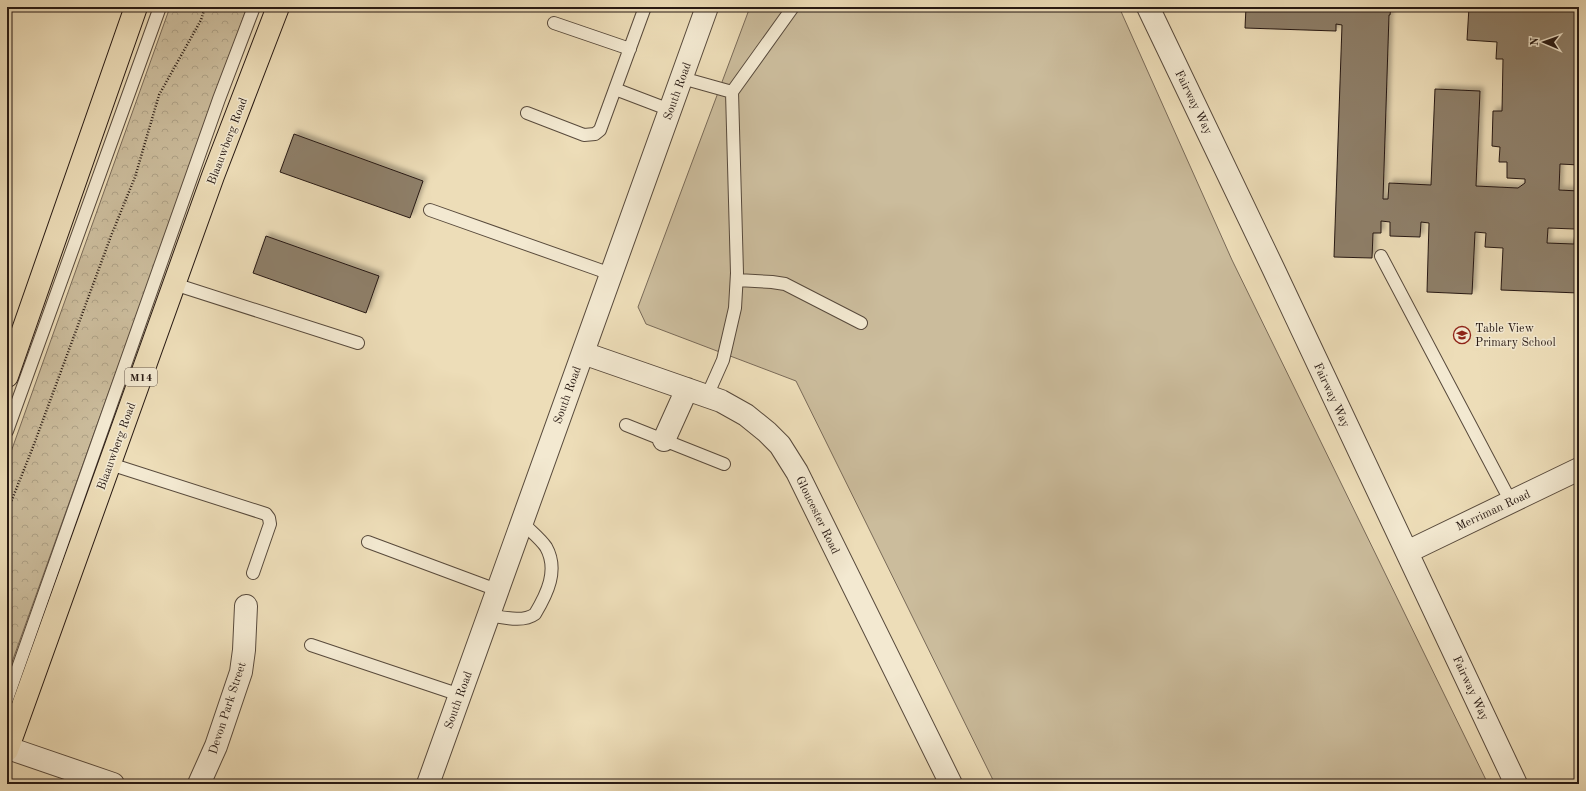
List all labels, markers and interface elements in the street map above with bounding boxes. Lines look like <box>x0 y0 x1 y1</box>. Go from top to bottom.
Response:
north arrow <box>1524 22 1564 62</box>
text: N <box>1530 37 1541 46</box>
street label: South Road <box>662 61 694 122</box>
street label: Fairway Way <box>1172 68 1214 137</box>
street label: Blaauwberg Road <box>206 96 250 187</box>
place label: Table View Primary School <box>1475 323 1556 349</box>
school or university icon: Table View Primary School <box>1452 325 1472 345</box>
street label: Fairway Way <box>1311 361 1352 430</box>
street label: South Road <box>552 365 584 426</box>
road number: M14 <box>125 368 157 386</box>
street label: Blaauwberg Road <box>96 401 138 492</box>
street label: Gloucester Road <box>793 475 841 556</box>
street label: Merriman Road <box>1454 488 1533 533</box>
street label: Fairway Way <box>1450 654 1491 723</box>
street label: Devon Park Street <box>207 661 249 756</box>
street label: South Road <box>443 670 475 731</box>

